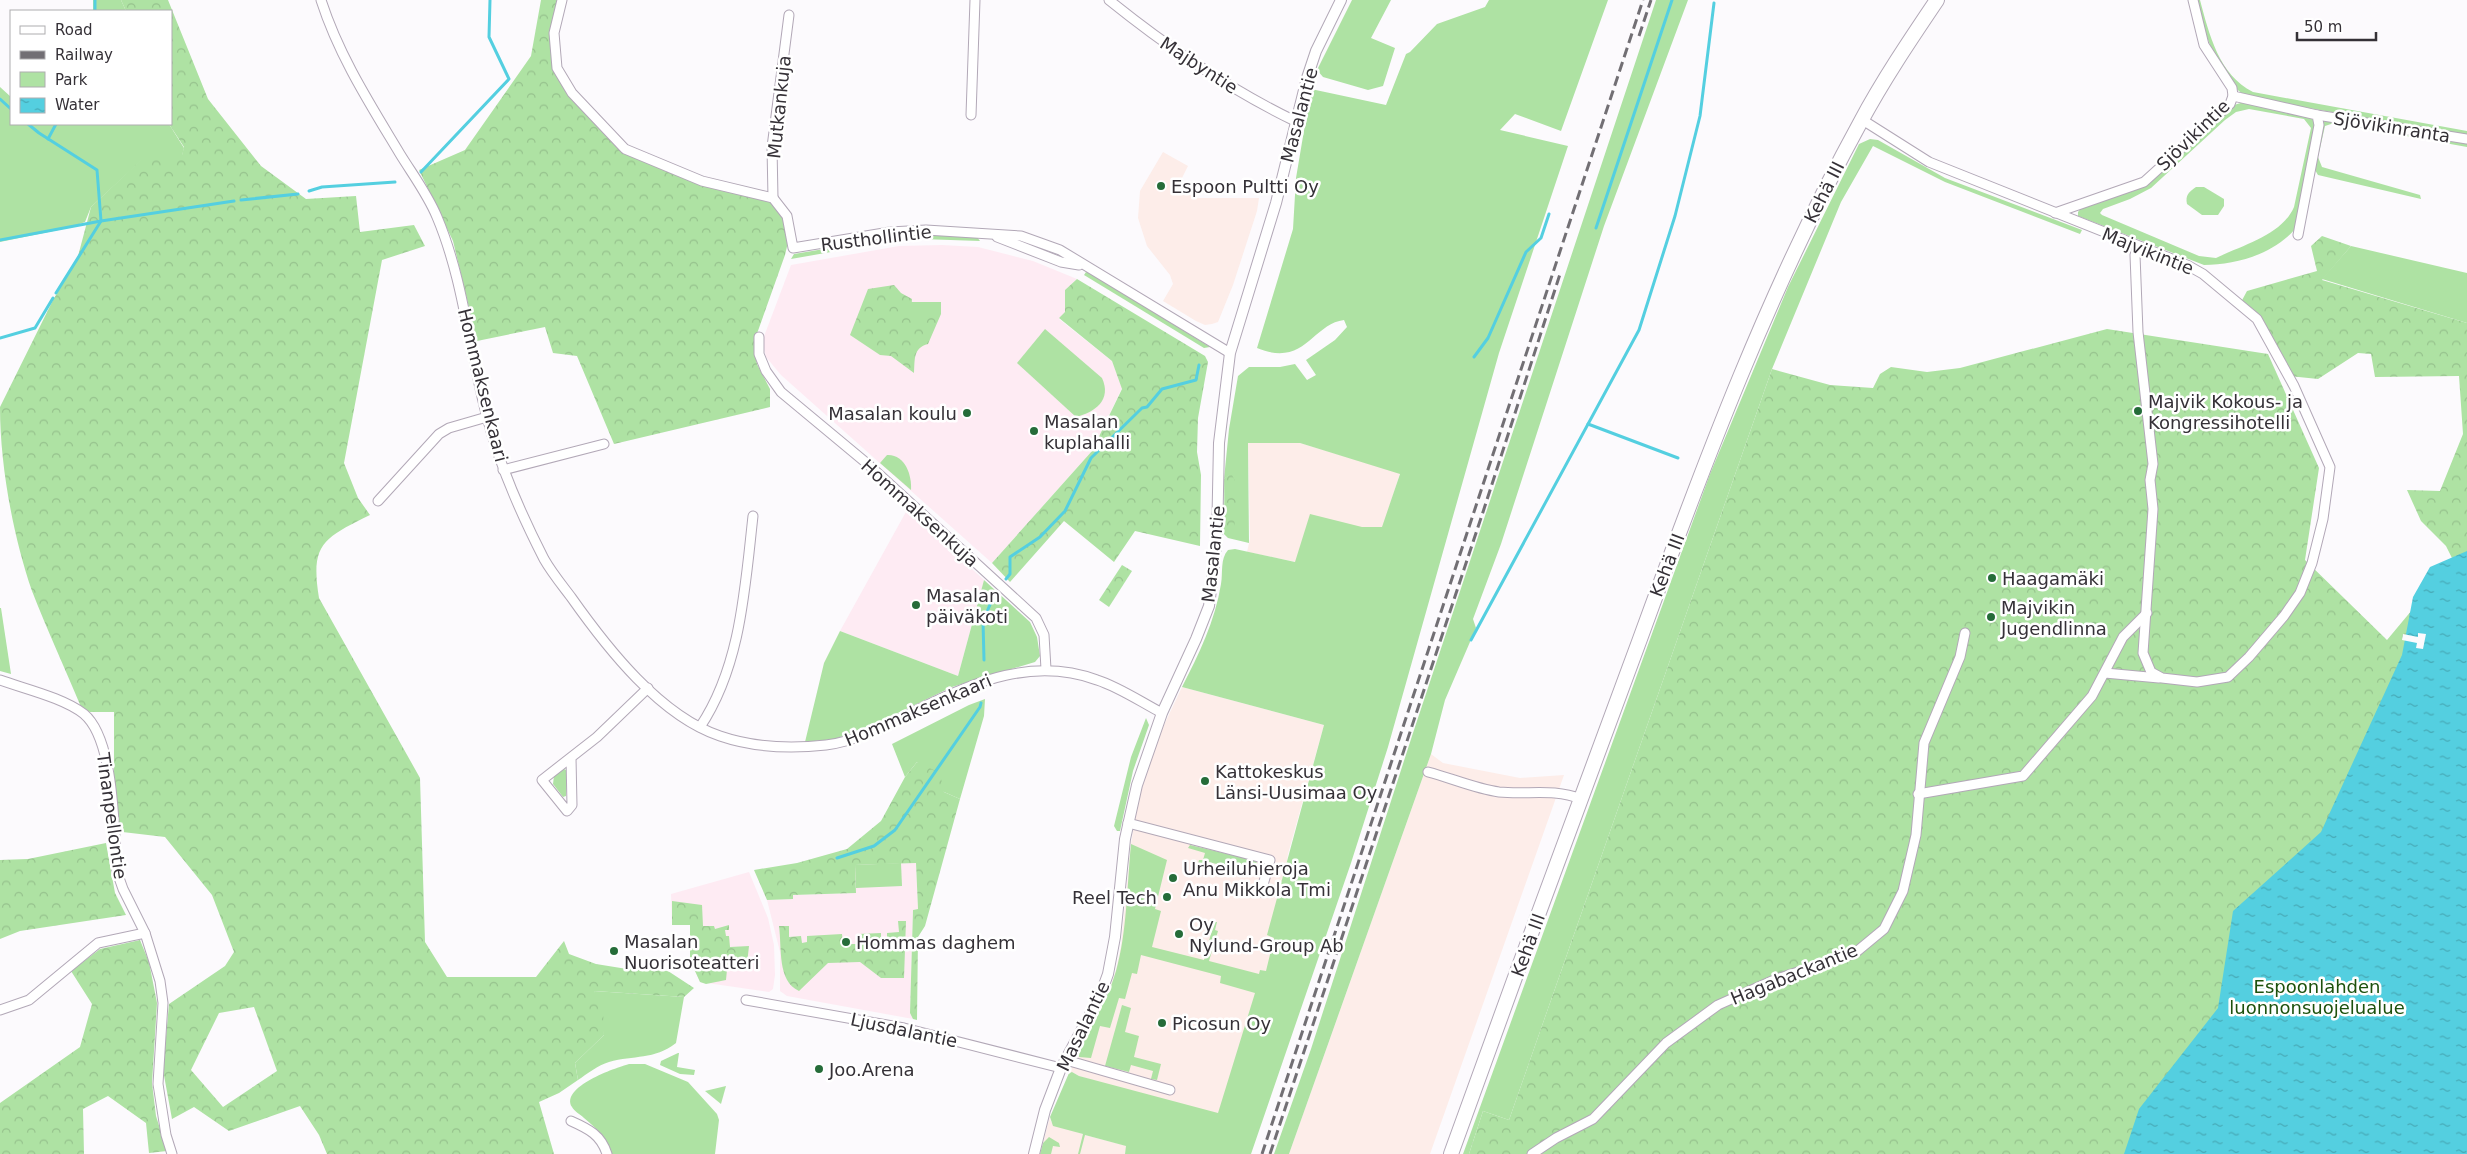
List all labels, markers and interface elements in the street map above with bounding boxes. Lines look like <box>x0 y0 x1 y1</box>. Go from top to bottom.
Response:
legend <box>10 10 172 125</box>
scale bar <box>2297 10 2376 42</box>
text: 50 m <box>2304 18 2342 36</box>
text: Road <box>55 21 93 39</box>
street label: Majbyntie <box>1156 32 1242 98</box>
text: Railway <box>55 46 113 64</box>
street label: Mutkankuja <box>763 54 795 160</box>
street label: Masalantie <box>1276 65 1322 165</box>
text: Park <box>55 71 88 89</box>
street label: Sjövikintie <box>2152 95 2234 175</box>
text: Water <box>55 96 100 114</box>
street label: Sjövikinranta <box>2332 107 2452 147</box>
street label: Kehä III <box>1800 158 1848 226</box>
place label: Espoon Pultti Oy <box>1171 176 1319 197</box>
marker: Espoon Pultti Oy <box>1155 180 1167 192</box>
street label: Rusthollintie <box>819 221 933 255</box>
street label: Majvikintie <box>2099 223 2197 279</box>
street label: Hommaksenkaari <box>454 306 512 464</box>
place label: Majvik Kokous- ja Kongressihotelli <box>2148 391 2303 433</box>
place label: Masalan koulu <box>828 403 957 424</box>
marker: Majvik Kokous- ja Kongressihotelli <box>2132 405 2144 417</box>
marker: Masalan koulu <box>961 407 973 419</box>
place label: Masalan kuplahalli <box>1044 411 1130 453</box>
marker: Masalan kuplahalli <box>1028 425 1040 437</box>
street label: Hommaksenkuja <box>857 455 983 571</box>
street label: Masalantie <box>1197 504 1229 604</box>
street label: Kehä III <box>1645 530 1689 600</box>
place label: Haagamäki <box>2002 568 2104 589</box>
marker: Haagamäki <box>1986 572 1998 584</box>
place label: Masalan päiväkoti <box>926 585 1008 627</box>
place label: Majvikin Jugendlinna <box>2000 597 2107 639</box>
marker: Masalan päiväkoti <box>910 599 922 611</box>
marker: Majvikin Jugendlinna <box>1985 611 1997 623</box>
street label: Hommaksenkaari <box>841 670 995 750</box>
street label: Tinanpellontie <box>93 750 131 881</box>
place label: Kattokeskus Länsi-Uusimaa Oy <box>1215 761 1378 803</box>
marker: Kattokeskus Länsi-Uusimaa Oy <box>1199 775 1211 787</box>
place label: Urheiluhieroja Anu Mikkola Tmi <box>1183 858 1331 900</box>
marker: Urheiluhieroja Anu Mikkola Tmi <box>1167 872 1179 884</box>
place label: Reel Tech <box>1072 887 1157 908</box>
marker: Reel Tech <box>1161 891 1173 903</box>
street label: Kehä III <box>1507 910 1549 980</box>
place label: Oy Nylund-Group Ab <box>1189 914 1344 956</box>
marker: Oy Nylund-Group Ab <box>1173 928 1185 940</box>
place label: Masalan Nuorisoteatteri <box>624 931 759 973</box>
place label: Hommas daghem <box>856 932 1016 953</box>
marker: Hommas daghem <box>840 936 852 948</box>
street label: Hagabackantie <box>1727 939 1861 1009</box>
marker: Masalan Nuorisoteatteri <box>608 945 620 957</box>
park label: Espoonlahden luonnonsuojelualue <box>2229 976 2405 1018</box>
street label: Masalantie <box>1052 978 1114 1074</box>
street label: Ljusdalantie <box>849 1008 959 1052</box>
place label: Picosun Oy <box>1172 1013 1271 1034</box>
marker: Picosun Oy <box>1156 1017 1168 1029</box>
place label: Joo.Arena <box>828 1059 915 1080</box>
marker: Joo.Arena <box>813 1063 825 1075</box>

